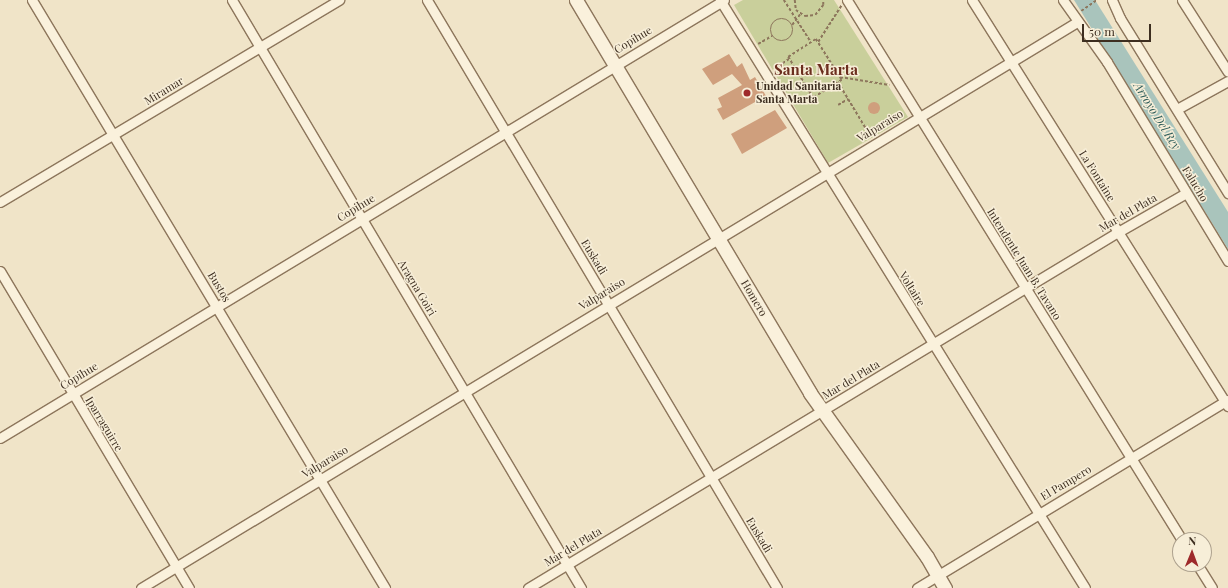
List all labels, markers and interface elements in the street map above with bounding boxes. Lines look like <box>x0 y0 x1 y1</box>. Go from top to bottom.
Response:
scale bar <box>1084 16 1153 42</box>
text: 50 m <box>1089 23 1115 39</box>
street label: Copihue <box>612 24 654 56</box>
district label: Santa Marta <box>774 61 858 79</box>
street label: Miramar <box>142 74 186 108</box>
water label: Arroyo Del Rey <box>1130 79 1184 153</box>
place label: Unidad Sanitaria Santa Marta <box>756 80 841 106</box>
marker: Unidad Sanitaria Santa Marta <box>741 87 753 99</box>
street label: Valparaiso <box>855 107 905 145</box>
street label: La Fontaine <box>1076 148 1118 204</box>
street label: Falucho <box>1179 164 1211 204</box>
street label: Mar del Plata <box>1097 191 1159 235</box>
street label: Copihue <box>335 192 377 224</box>
street label: Intendente Juan B. Tavano <box>984 206 1064 322</box>
street label: Euskadi <box>578 237 610 277</box>
street label: Aragna Goiri <box>395 258 439 318</box>
street label: Bustos <box>205 269 233 305</box>
street label: Voltaire <box>896 269 928 309</box>
street label: Valparaiso <box>577 275 627 313</box>
street label: Homero <box>738 277 770 319</box>
street label: Mar del Plata <box>820 358 882 402</box>
street label: Copihue <box>58 360 100 392</box>
street label: Iparraguirre <box>83 394 125 454</box>
street label: Valparaiso <box>300 443 350 481</box>
street label: El Pampero <box>1038 463 1094 503</box>
street label: Euskadi <box>743 515 775 555</box>
street label: Mar del Plata <box>542 525 604 569</box>
north arrow <box>1172 532 1212 572</box>
text: N <box>1188 533 1196 548</box>

